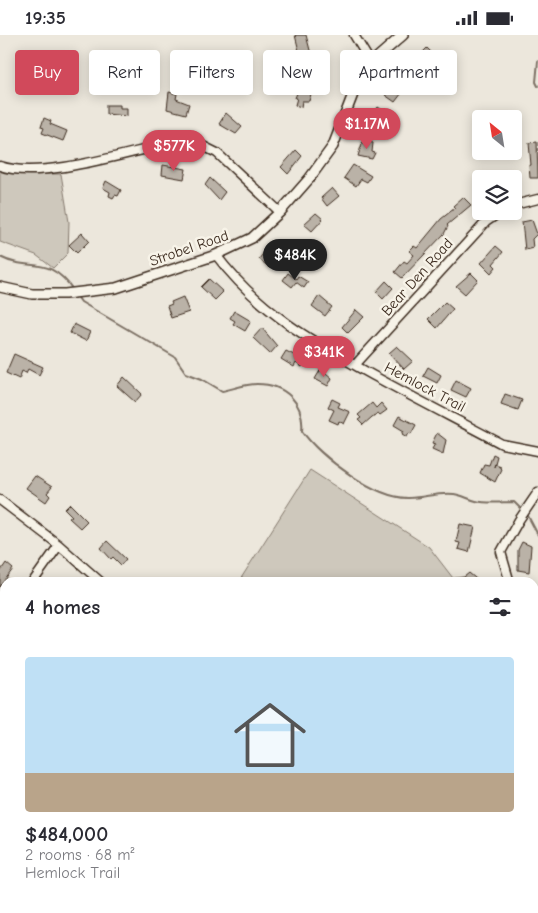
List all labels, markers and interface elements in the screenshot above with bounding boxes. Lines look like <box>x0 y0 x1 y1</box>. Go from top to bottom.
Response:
text: 19:35 <box>25 7 66 29</box>
chip: Buy <box>15 50 79 95</box>
chip: Rent <box>89 50 160 95</box>
chip: Filters <box>170 50 253 95</box>
chip: New <box>263 50 330 95</box>
chip: Apartment <box>340 50 457 95</box>
pin: $1.17M <box>326 107 408 150</box>
north arrow <box>472 110 522 160</box>
map controls <box>472 110 522 220</box>
text: $1.17M <box>344 115 390 133</box>
pin: $577K <box>139 129 209 172</box>
text: $577K <box>153 137 195 155</box>
button: layers <box>472 170 522 220</box>
street label: Strobel Road <box>147 226 231 270</box>
street label: Bear Den Road <box>377 234 457 320</box>
pin: $484K <box>260 239 330 281</box>
text: $484K <box>274 246 316 264</box>
pin: $341K <box>289 335 359 378</box>
text: $341K <box>304 343 344 361</box>
street label: Hemlock Trail <box>381 358 469 416</box>
icon: filters <box>486 593 514 621</box>
text: 4 homes <box>25 595 100 619</box>
icon: home <box>225 690 315 780</box>
text: $484,000 <box>25 822 108 846</box>
text: 2 rooms · 68 m² <box>25 846 135 864</box>
text: Hemlock Trail <box>25 864 120 882</box>

